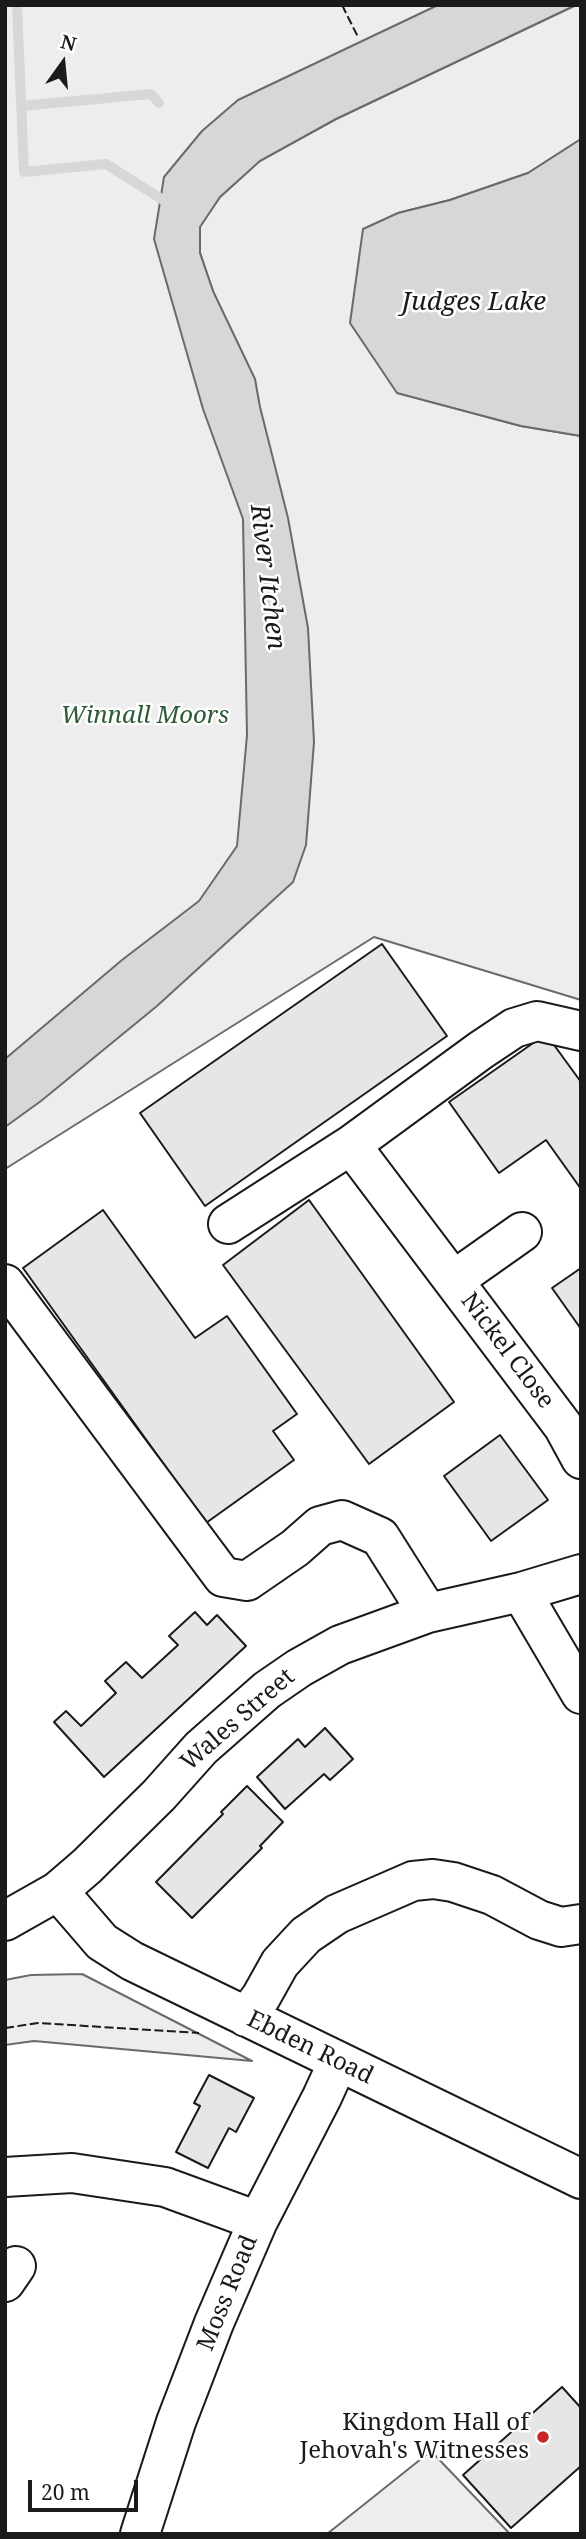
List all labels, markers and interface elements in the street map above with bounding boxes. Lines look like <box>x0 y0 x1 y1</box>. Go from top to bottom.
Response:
north arrow <box>28 28 98 98</box>
text: N <box>58 28 79 57</box>
water label: Judges Lake <box>402 287 546 319</box>
water label: River Itchen <box>243 502 291 652</box>
park label: Winnall Moors <box>61 702 229 730</box>
street label: Nickel Close <box>454 1287 560 1415</box>
street label: Wales Street <box>175 1663 301 1777</box>
street label: Ebden Road <box>242 2005 378 2091</box>
street label: Moss Road <box>192 2231 264 2355</box>
place label: Kingdom Hall of Jehovah's Witnesses <box>300 2409 529 2465</box>
marker: Kingdom Hall of Jehovah's Witnesses <box>535 2429 551 2445</box>
scale bar <box>32 2466 142 2510</box>
text: 20 m <box>41 2478 90 2506</box>

